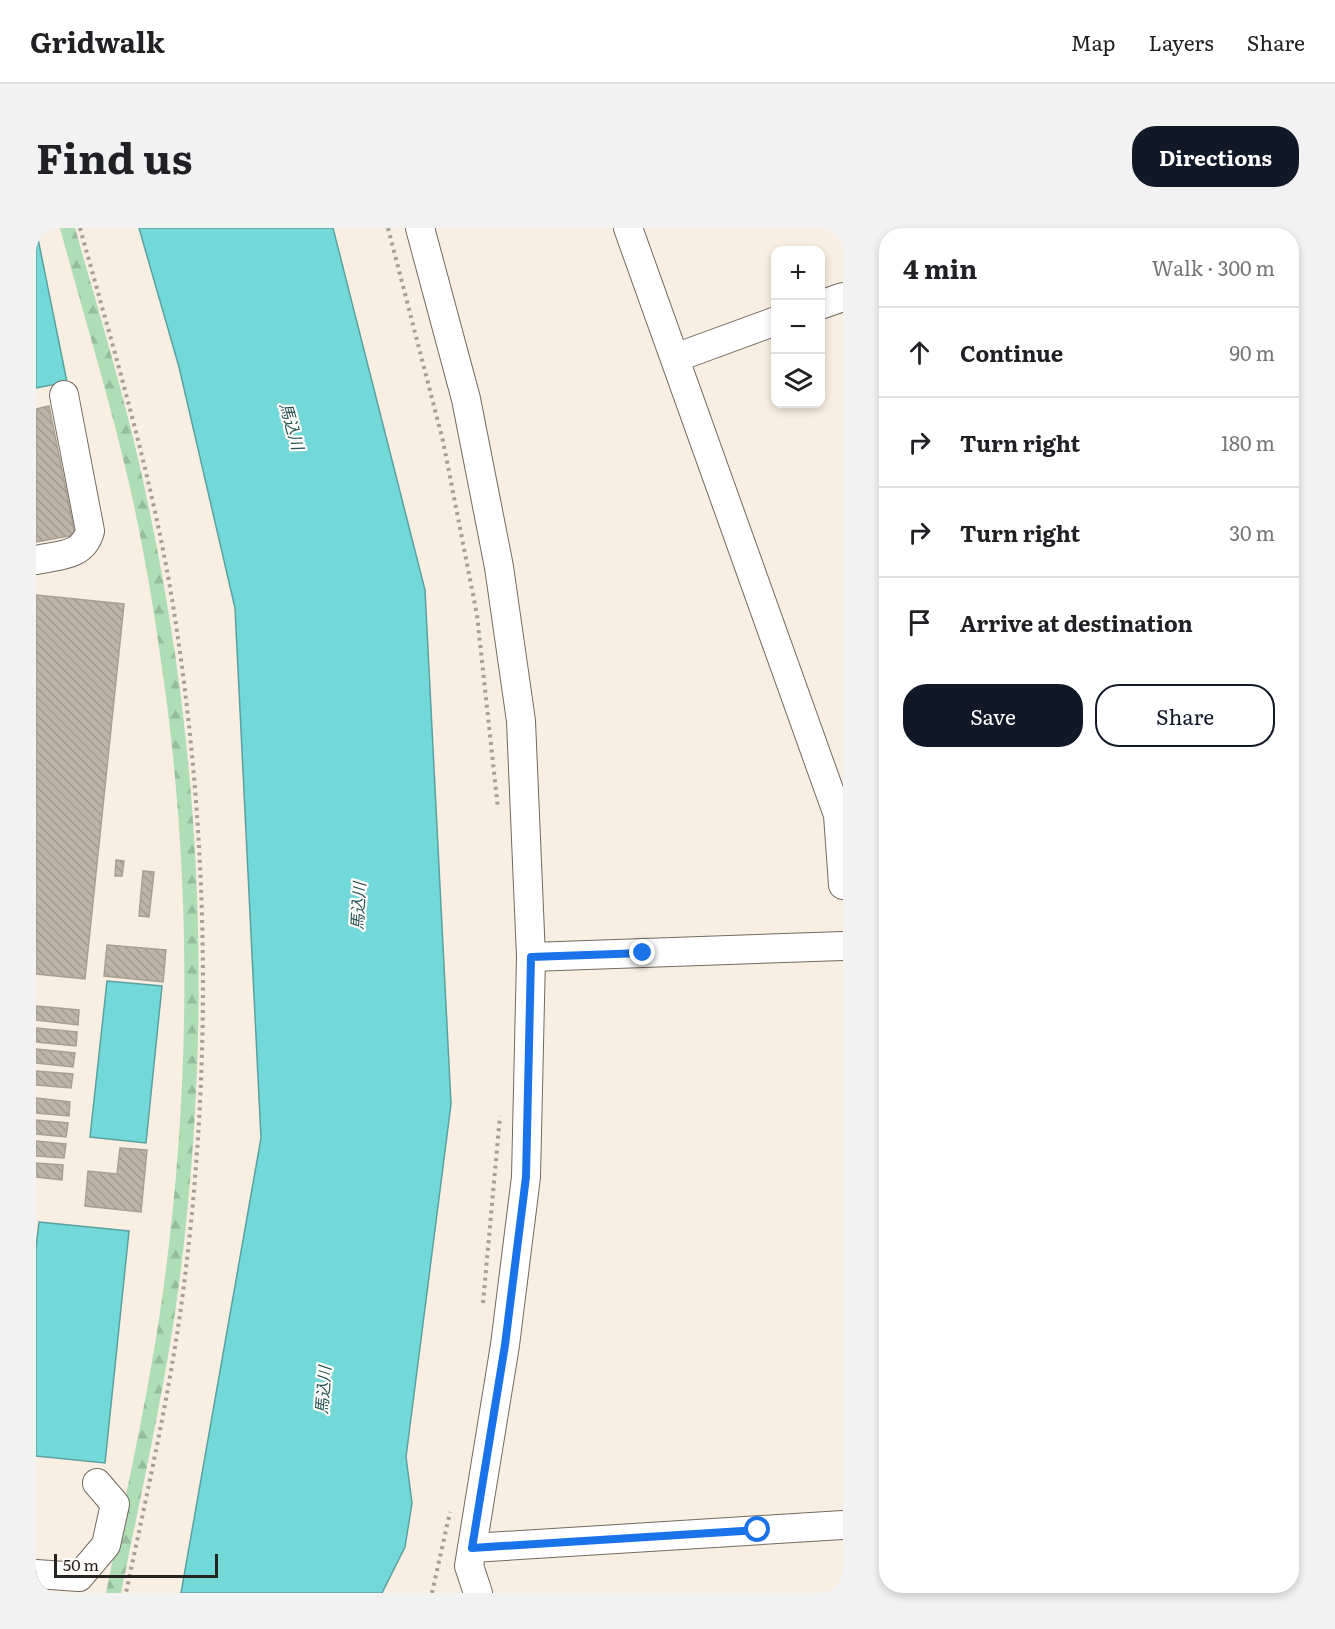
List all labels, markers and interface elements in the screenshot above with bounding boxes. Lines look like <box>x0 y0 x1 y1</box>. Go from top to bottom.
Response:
text: Gridwalk <box>30 20 165 62</box>
text: Map <box>1071 26 1116 57</box>
text: Layers <box>1149 26 1214 57</box>
text: Share <box>1247 26 1305 57</box>
text: Find us <box>36 125 193 187</box>
button: Directions <box>1132 126 1299 187</box>
map controls <box>771 246 825 408</box>
button: + <box>771 246 825 300</box>
text: 4 min <box>903 248 977 287</box>
text: Walk · 300 m <box>1152 252 1275 282</box>
button: − <box>771 300 825 354</box>
icon: ahead <box>903 336 936 369</box>
text: Continue <box>960 336 1063 369</box>
text: 90 m <box>1230 337 1275 367</box>
button: layers <box>771 354 825 408</box>
water label: 馬込川 <box>275 400 312 454</box>
icon: right <box>903 426 936 459</box>
text: Turn right <box>960 426 1080 459</box>
text: 180 m <box>1221 427 1275 457</box>
icon: right <box>903 516 936 549</box>
text: Turn right <box>960 516 1080 549</box>
text: 30 m <box>1229 517 1275 547</box>
icon: arrive <box>903 606 936 639</box>
text: Arrive at destination <box>960 606 1193 639</box>
button: Save <box>903 684 1083 747</box>
button: Share <box>1095 684 1275 747</box>
water label: 馬込川 <box>344 879 370 931</box>
route end <box>629 939 655 965</box>
water label: 馬込川 <box>308 1363 336 1415</box>
route start <box>744 1516 770 1542</box>
scale bar <box>54 1551 218 1578</box>
text: 50 m <box>63 1552 99 1576</box>

